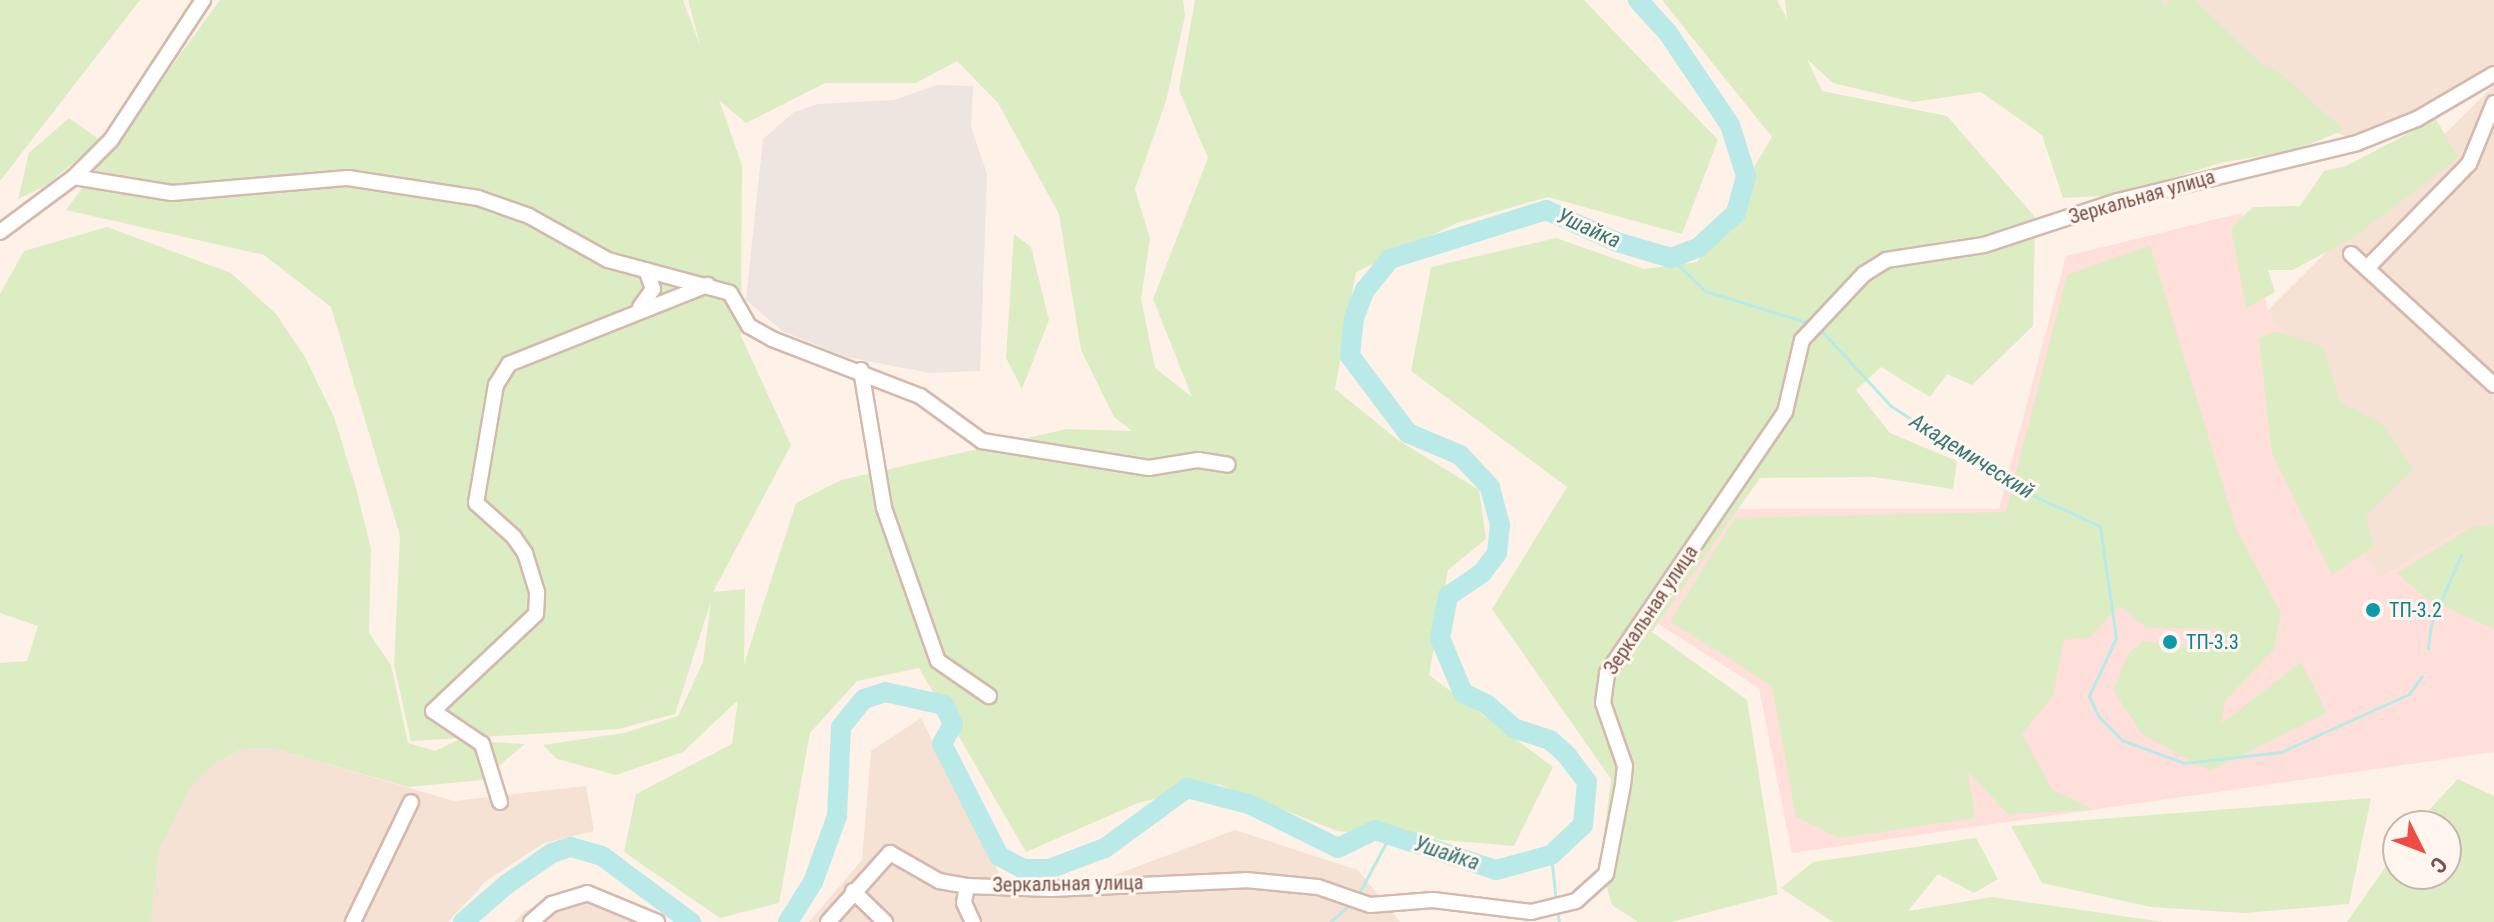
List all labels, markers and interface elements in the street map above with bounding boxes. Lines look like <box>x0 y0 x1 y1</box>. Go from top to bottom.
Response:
street label: Зеркальная улица <box>2066 165 2218 229</box>
water label: Ушайка <box>1553 202 1625 254</box>
water label: Академический <box>1905 407 2039 505</box>
street label: Зеркальная улица <box>1599 541 1703 679</box>
place label: ТП-3.2 <box>2389 598 2442 622</box>
marker: ТП-3.2 <box>2364 601 2382 619</box>
place label: ТП-3.3 <box>2186 630 2239 654</box>
marker: ТП-3.3 <box>2161 633 2179 651</box>
north arrow <box>2382 810 2462 890</box>
water label: Ушайка <box>1411 830 1483 876</box>
text: С <box>2425 852 2452 878</box>
street label: Зеркальная улица <box>992 871 1144 897</box>

